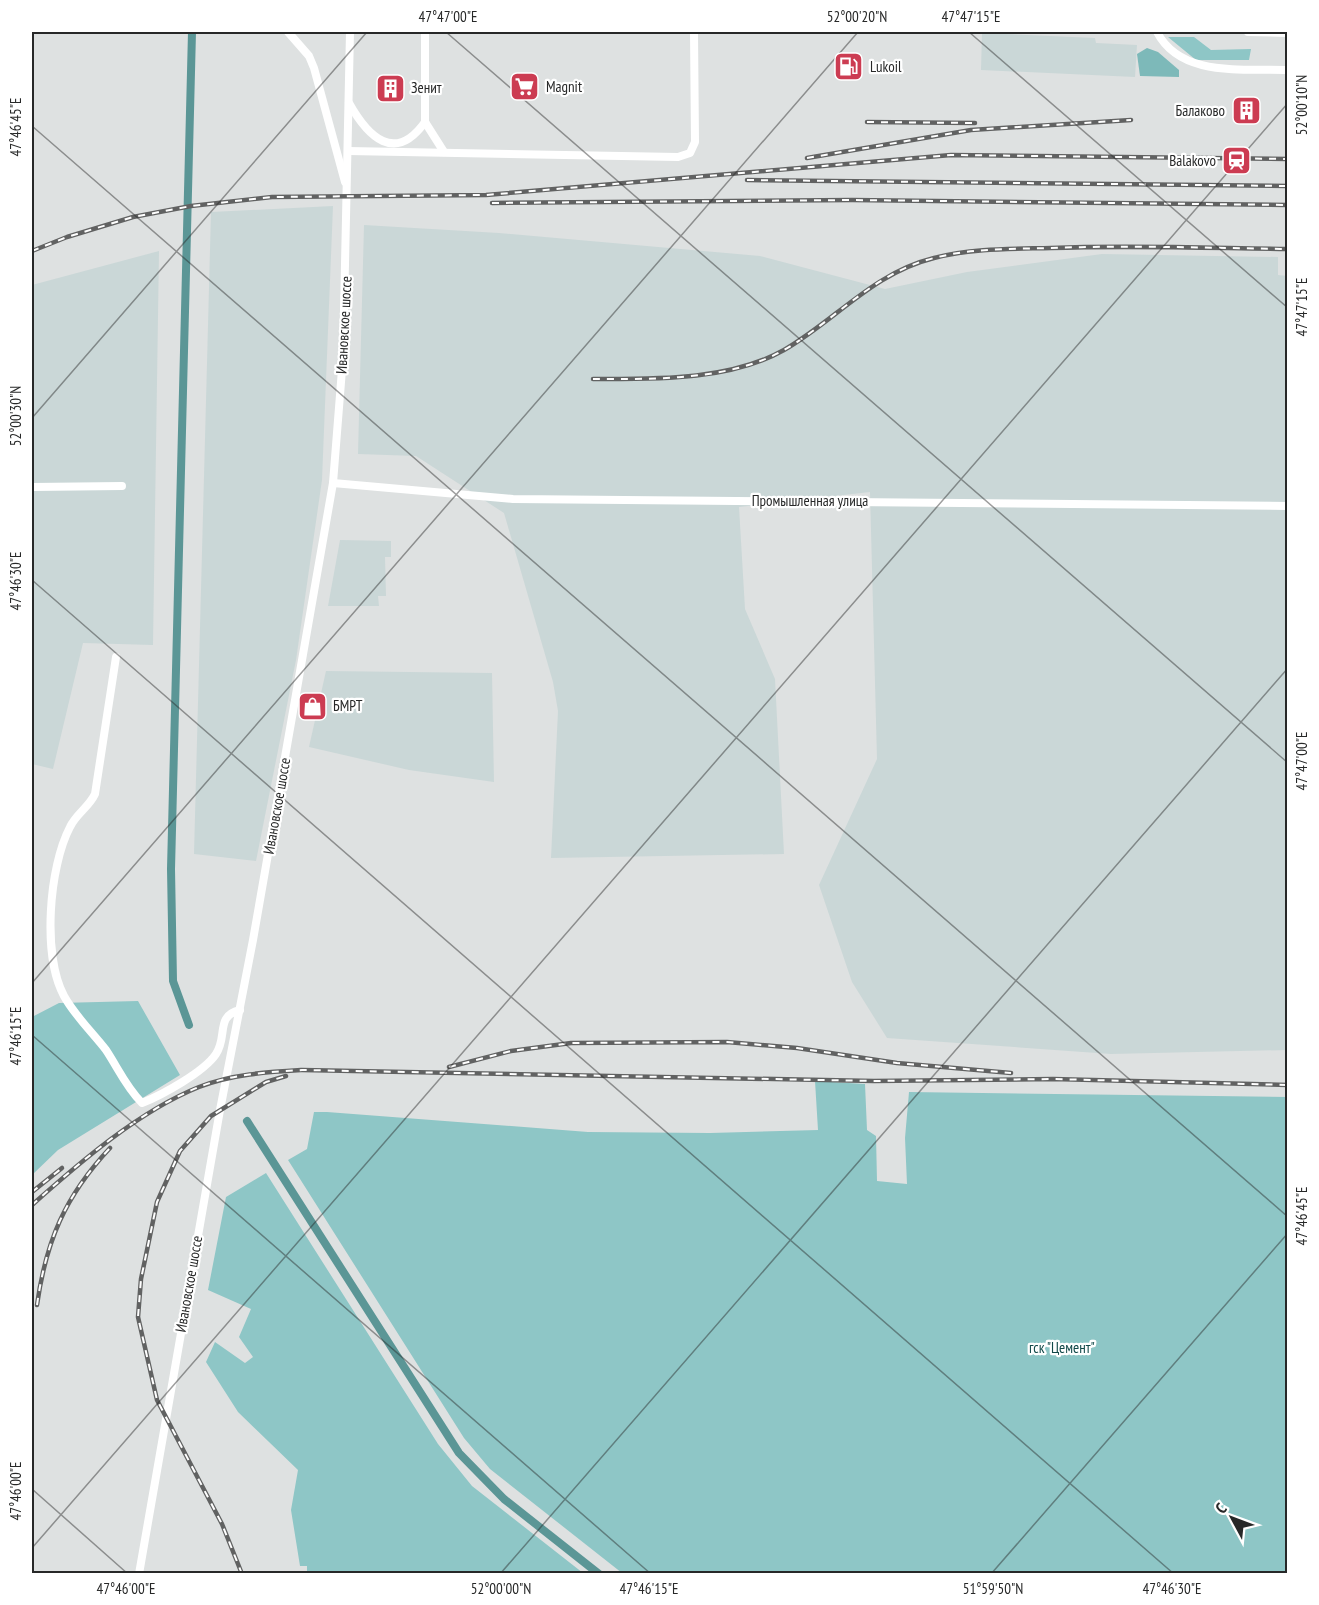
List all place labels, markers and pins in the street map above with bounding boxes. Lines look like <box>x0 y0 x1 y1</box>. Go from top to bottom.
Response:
fuel station icon: Lukoil <box>833 51 865 83</box>
place label: Lukoil <box>870 57 902 76</box>
supermarket icon: Magnit <box>509 71 541 103</box>
building icon: Зенит <box>374 72 406 104</box>
place label: Magnit <box>546 77 582 96</box>
place label: Зенит <box>411 78 442 97</box>
building icon: Балаково <box>1230 95 1262 127</box>
place label: Балаково <box>1176 101 1225 120</box>
station icon: Balakovo <box>1221 145 1253 177</box>
place label: Balakovo <box>1169 151 1216 170</box>
shop icon: БМРТ <box>296 690 328 722</box>
place label: БМРТ <box>333 696 363 715</box>

